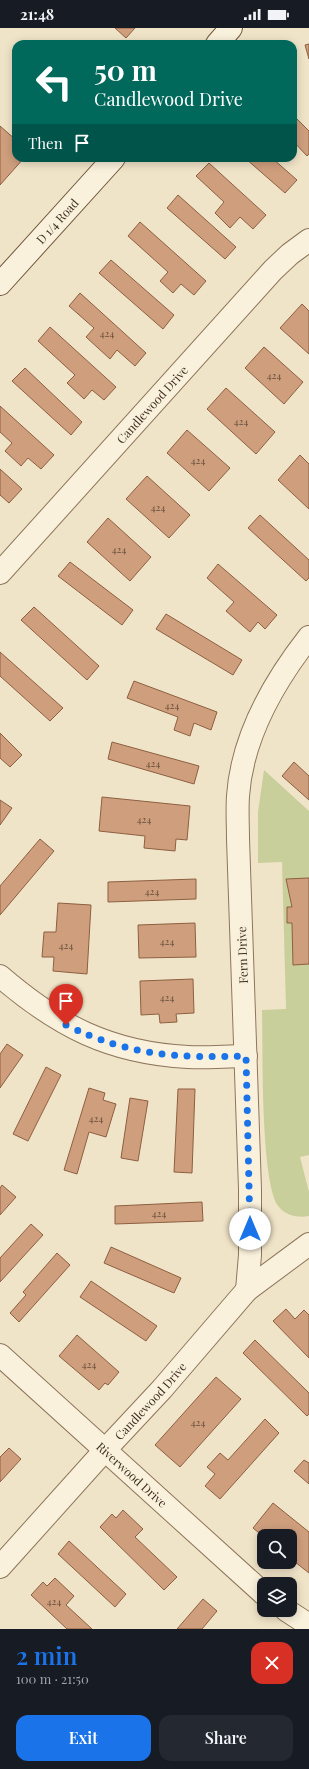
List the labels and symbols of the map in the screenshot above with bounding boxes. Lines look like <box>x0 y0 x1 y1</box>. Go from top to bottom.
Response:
street label: D 1/4 Road <box>32 195 82 247</box>
house number: 424 <box>100 326 114 340</box>
street label: Candlewood Drive <box>113 362 191 447</box>
house number: 424 <box>267 368 281 382</box>
house number: 424 <box>234 414 248 428</box>
house number: 424 <box>191 453 205 467</box>
house number: 424 <box>151 500 165 514</box>
house number: 424 <box>112 542 126 556</box>
house number: 424 <box>165 698 179 712</box>
house number: 424 <box>146 756 160 770</box>
house number: 424 <box>137 812 151 826</box>
house number: 424 <box>145 884 159 898</box>
street label: Fern Drive <box>233 926 251 984</box>
house number: 424 <box>160 934 174 948</box>
house number: 424 <box>59 938 73 952</box>
pin <box>49 984 83 1025</box>
house number: 424 <box>160 990 174 1004</box>
house number: 424 <box>89 1111 103 1125</box>
house number: 424 <box>152 1206 166 1220</box>
position arrow <box>229 1208 271 1250</box>
house number: 424 <box>82 1357 96 1371</box>
street label: Candlewood Drive <box>111 1359 190 1443</box>
house number: 424 <box>191 1415 205 1429</box>
street label: Riverwood Drive <box>93 1438 171 1511</box>
house number: 424 <box>47 1594 61 1608</box>

